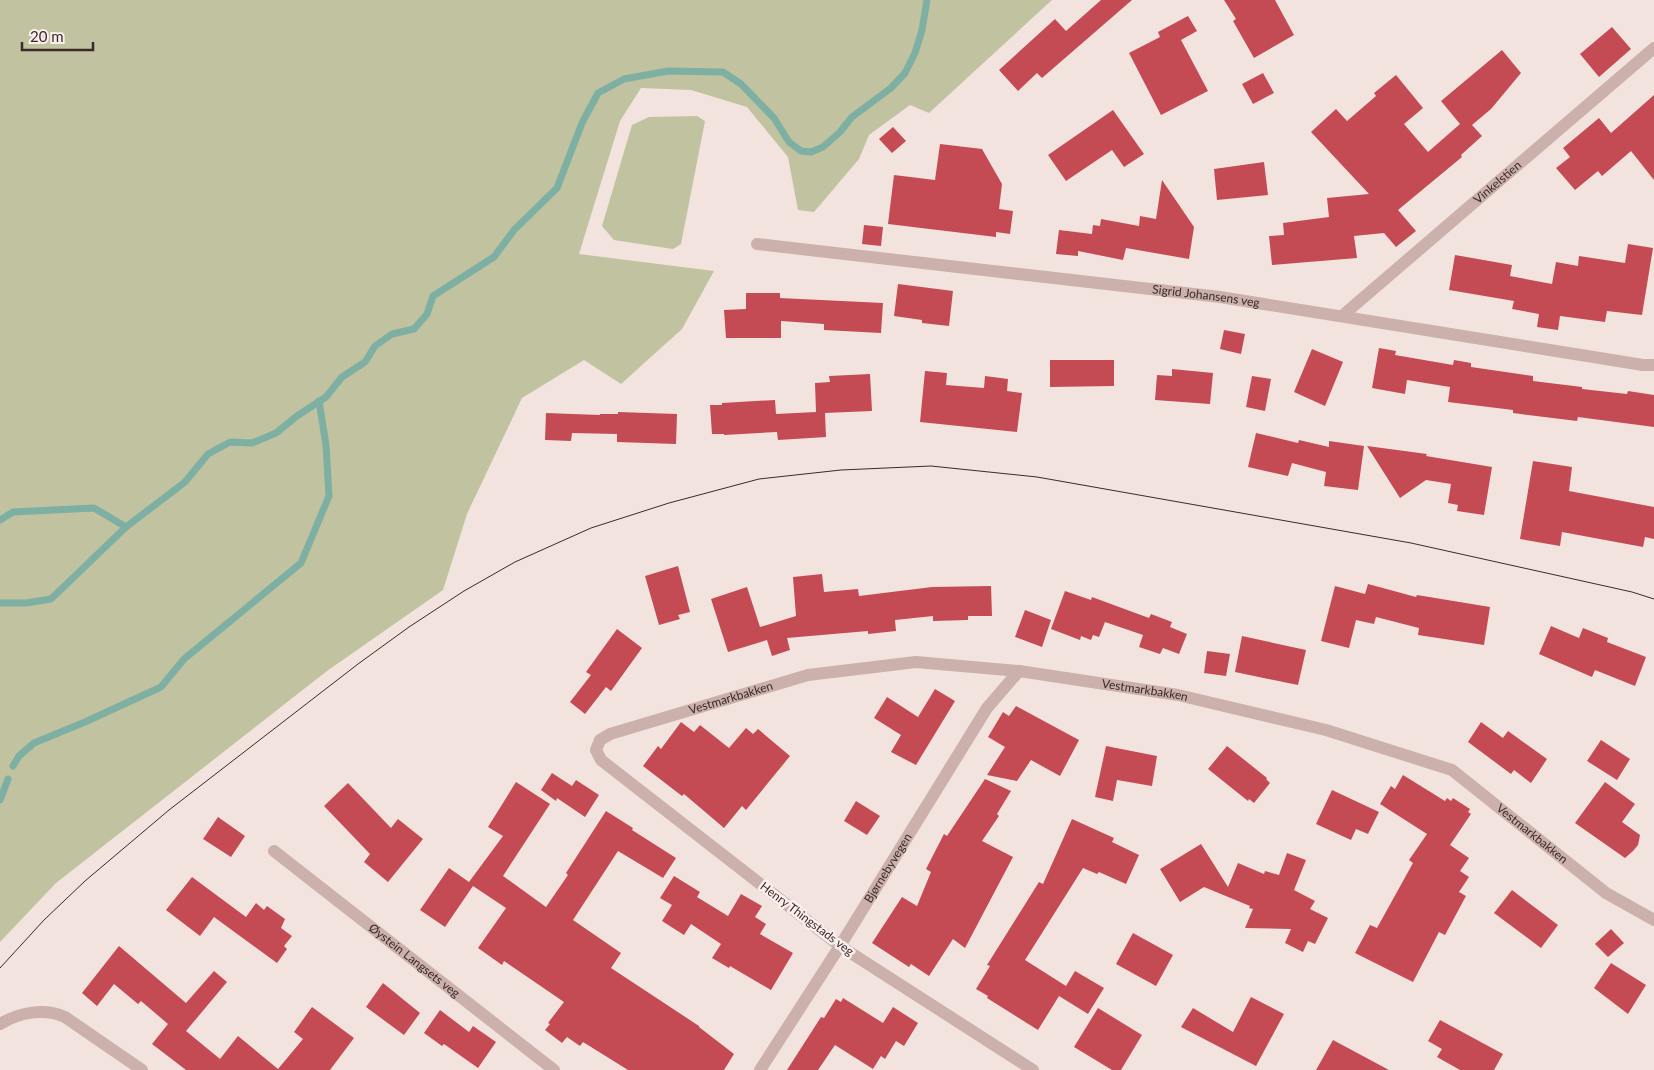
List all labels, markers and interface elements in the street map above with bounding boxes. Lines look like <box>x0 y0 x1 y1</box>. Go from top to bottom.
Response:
scale bar <box>22 20 94 52</box>
text: 20 m <box>30 27 64 45</box>
street label: Vinkelstien <box>1470 157 1524 207</box>
street label: Sigrid Johansens veg <box>1151 281 1261 310</box>
street label: Vestmarkbakken <box>1101 676 1190 704</box>
street label: Vestmarkbakken <box>687 678 775 717</box>
street label: Vestmarkbakken <box>1494 800 1571 866</box>
street label: Bjørnebyvegen <box>860 830 915 906</box>
street label: Henry Thingstads veg <box>758 879 857 959</box>
street label: Øystein Langsets veg <box>366 920 463 1001</box>

